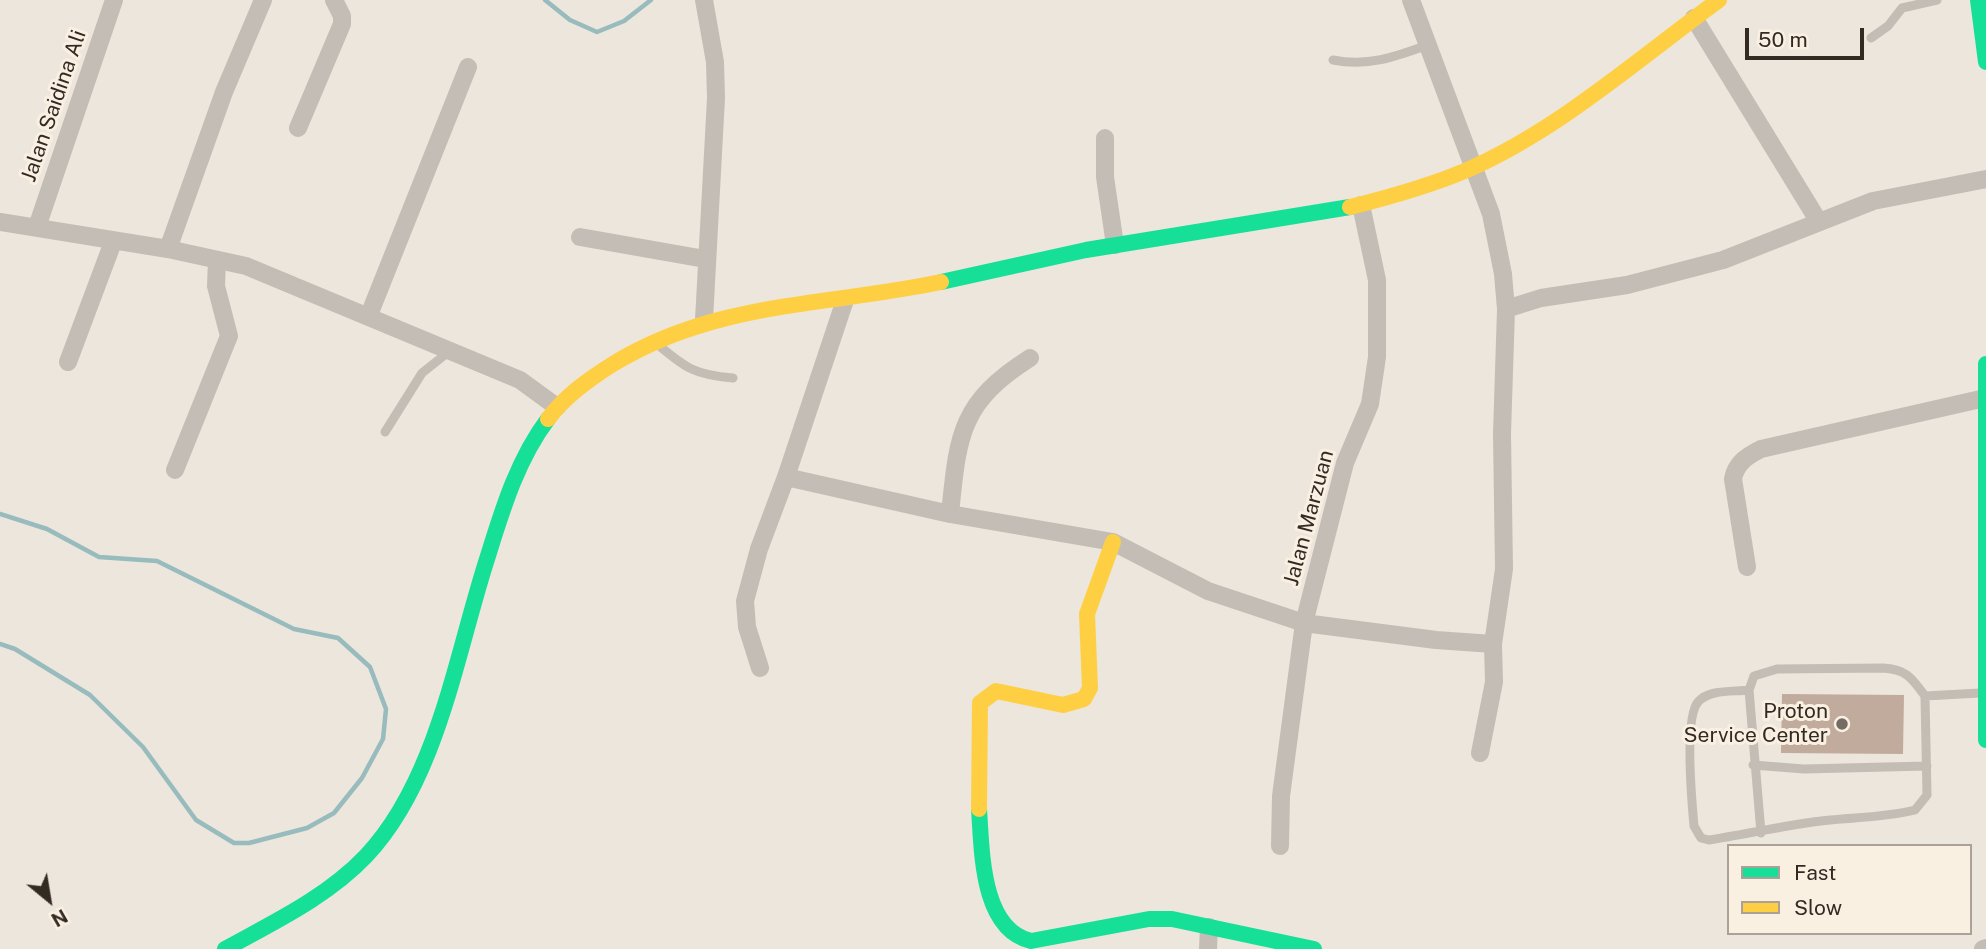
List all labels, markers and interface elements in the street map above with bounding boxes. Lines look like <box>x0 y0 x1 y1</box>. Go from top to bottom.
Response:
scale bar <box>1748 14 1867 58</box>
street label: Jalan Saidina Ali <box>16 27 92 185</box>
text: 50 m <box>1758 27 1808 52</box>
street label: Jalan Marzuan <box>1279 447 1339 589</box>
place label: Proton Service Center <box>1683 699 1828 749</box>
marker: Proton Service Center <box>1834 716 1850 732</box>
legend <box>1727 844 1972 935</box>
text: Fast <box>1794 860 1836 885</box>
north arrow <box>14 865 84 935</box>
text: Slow <box>1794 895 1842 920</box>
text: N <box>48 905 71 931</box>

